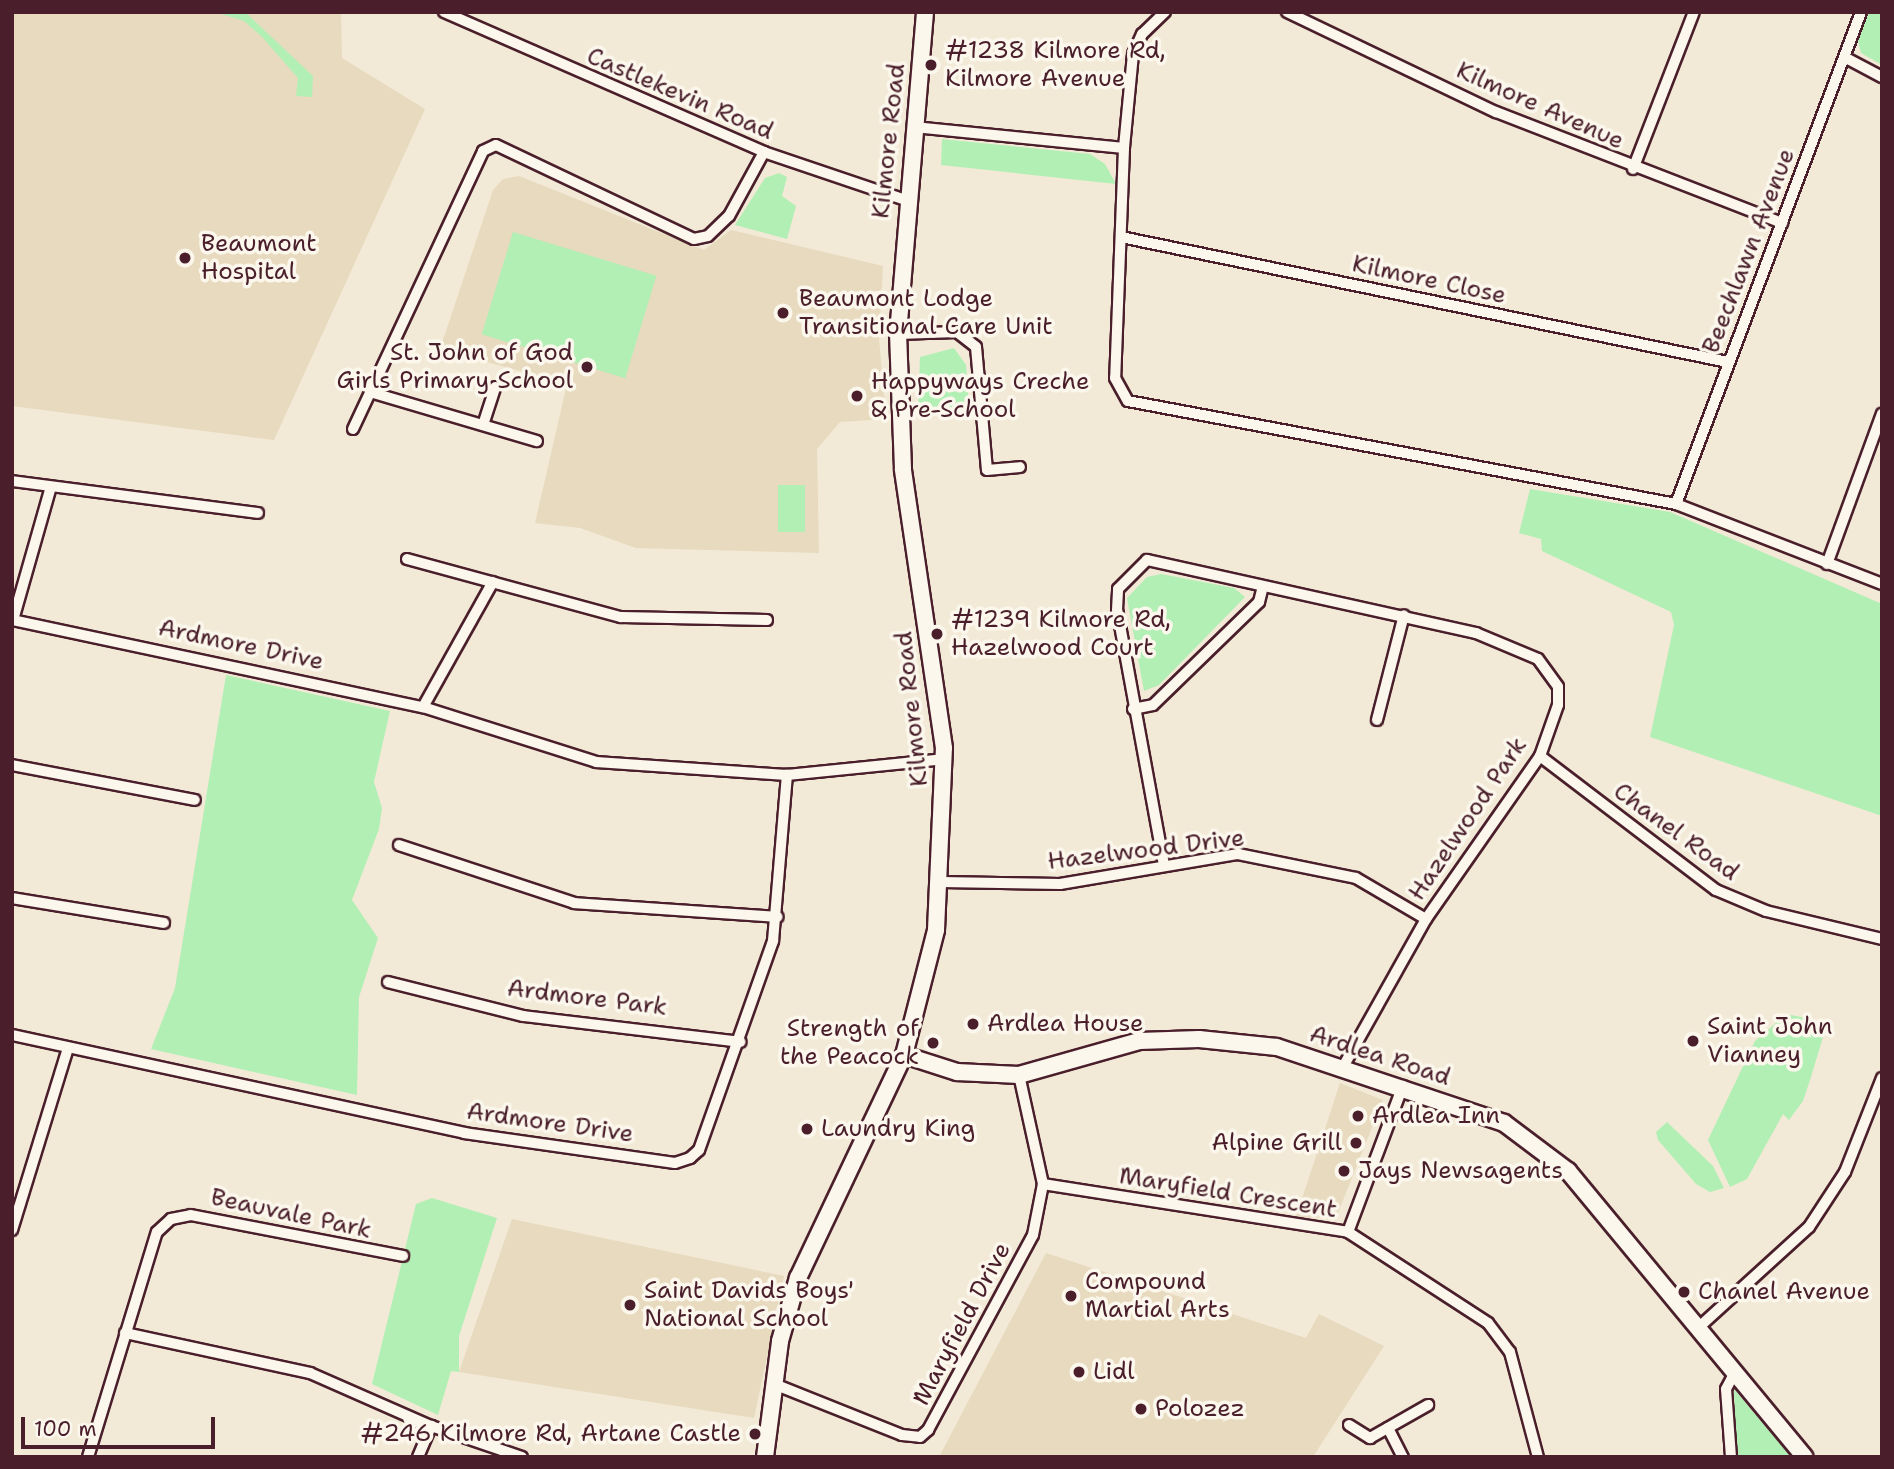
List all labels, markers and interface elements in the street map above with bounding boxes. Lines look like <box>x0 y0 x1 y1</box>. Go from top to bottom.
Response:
place label: #1238 Kilmore Rd, Kilmore Avenue <box>945 37 1166 93</box>
street label: Castlekevin Road <box>582 42 778 146</box>
street label: Kilmore Avenue <box>1452 56 1628 156</box>
marker: #1238 Kilmore Rd, Kilmore Avenue <box>923 57 939 73</box>
street label: Kilmore Road <box>867 62 911 220</box>
street label: Beechlawn Avenue <box>1697 145 1801 357</box>
place label: Beaumont Hospital <box>201 230 317 286</box>
marker: Beaumont Hospital <box>175 248 195 268</box>
street label: Kilmore Close <box>1349 250 1509 310</box>
place label: Beaumont Lodge Transitional Care Unit <box>799 285 1053 341</box>
marker: Beaumont Lodge Transitional Care Unit <box>773 303 793 323</box>
place label: St. John of God Girls Primary School <box>337 339 573 395</box>
marker: St. John of God Girls Primary School <box>579 359 595 375</box>
place label: Happyways Creche & Pre-School <box>871 368 1090 424</box>
marker: Happyways Creche & Pre-School <box>849 388 865 404</box>
place label: #1239 Kilmore Rd, Hazelwood Court <box>951 606 1171 662</box>
street label: Ardmore Drive <box>156 613 326 677</box>
marker: #1239 Kilmore Rd, Hazelwood Court <box>929 626 945 642</box>
street label: Kilmore Road <box>890 630 934 788</box>
street label: Hazelwood Park <box>1403 732 1533 906</box>
street label: Chanel Road <box>1608 777 1744 887</box>
street label: Hazelwood Drive <box>1046 824 1246 876</box>
street label: Ardmore Park <box>505 974 669 1022</box>
place label: Ardlea House <box>987 1010 1144 1038</box>
place label: Saint John Vianney <box>1707 1013 1832 1069</box>
place label: Strength of the Peacock <box>780 1015 919 1071</box>
marker: Ardlea House <box>965 1016 981 1032</box>
street label: Ardlea Road <box>1306 1020 1454 1092</box>
marker: Saint John Vianney <box>1685 1033 1701 1049</box>
marker: Strength of the Peacock <box>925 1035 941 1051</box>
street label: Ardmore Drive <box>465 1097 635 1149</box>
place label: Ardlea Inn <box>1372 1102 1500 1130</box>
marker: Ardlea Inn <box>1350 1108 1366 1124</box>
place label: Laundry King <box>821 1115 975 1143</box>
marker: Laundry King <box>799 1121 815 1137</box>
place label: Alpine Grill <box>1212 1129 1342 1157</box>
marker: Alpine Grill <box>1348 1135 1364 1151</box>
place label: Jays Newsagents <box>1358 1157 1563 1185</box>
street label: Maryfield Crescent <box>1117 1162 1339 1224</box>
marker: Jays Newsagents <box>1336 1163 1352 1179</box>
street label: Beauvale Park <box>208 1183 374 1245</box>
street label: Maryfield Drive <box>907 1238 1017 1410</box>
place label: Compound Martial Arts <box>1085 1268 1230 1324</box>
place label: Saint Davids Boys' National School <box>644 1277 854 1333</box>
place label: Chanel Avenue <box>1698 1278 1870 1306</box>
marker: Chanel Avenue <box>1676 1284 1692 1300</box>
marker: Compound Martial Arts <box>1063 1288 1079 1304</box>
marker: Saint Davids Boys' National School <box>622 1297 638 1313</box>
place label: Lidl <box>1093 1358 1134 1386</box>
marker: Lidl <box>1071 1364 1087 1380</box>
place label: Polozez <box>1155 1395 1245 1423</box>
marker: Polozez <box>1133 1401 1149 1417</box>
scale bar <box>24 1402 219 1446</box>
text: 100 m <box>34 1415 97 1443</box>
place label: #246 Kilmore Rd, Artane Castle <box>360 1420 741 1448</box>
marker: #246 Kilmore Rd, Artane Castle <box>747 1426 763 1442</box>

